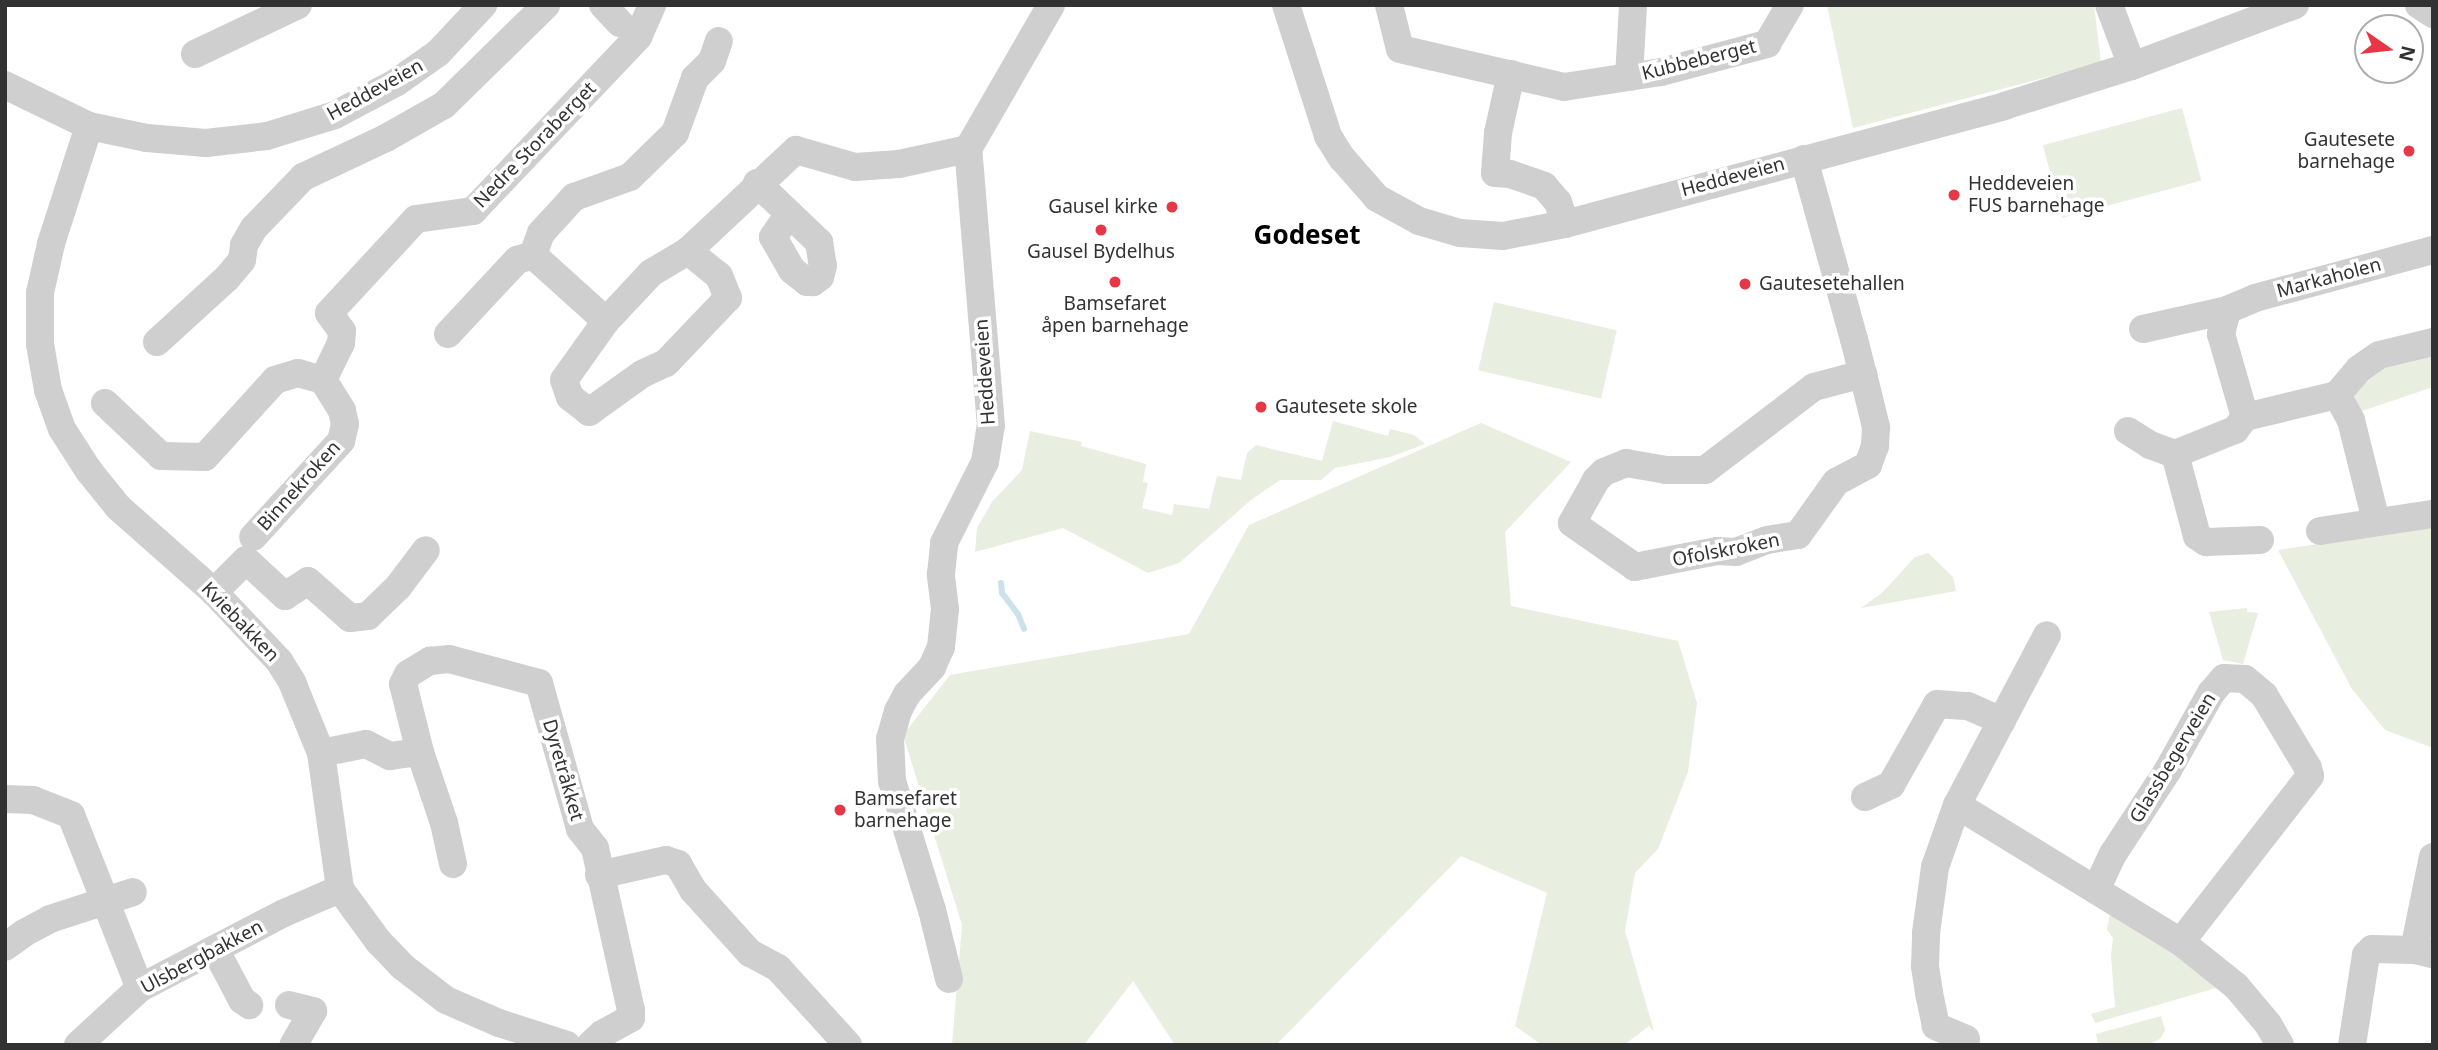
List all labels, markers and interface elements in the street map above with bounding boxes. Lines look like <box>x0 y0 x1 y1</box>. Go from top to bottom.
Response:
north arrow <box>2354 14 2424 84</box>
street label: Kubbeberget <box>1640 35 1758 85</box>
text: N <box>2393 43 2422 64</box>
street label: Heddeveien <box>323 54 427 126</box>
street label: Nedre Storaberget <box>469 77 601 213</box>
place label: Gautesete barnehage <box>2298 129 2395 173</box>
marker: Gautesete barnehage <box>2401 143 2417 159</box>
street label: Heddeveien <box>1679 152 1787 202</box>
place label: Heddeveien FUS barnehage <box>1968 173 2105 217</box>
marker: Heddeveien FUS barnehage <box>1946 187 1962 203</box>
place label: Gausel kirke <box>1048 196 1158 218</box>
marker: Gausel kirke <box>1164 199 1180 215</box>
district label: Godeset <box>1254 219 1360 251</box>
marker: Gausel Bydelhus <box>1093 222 1109 238</box>
place label: Gausel Bydelhus <box>1027 241 1175 263</box>
street label: Markaholen <box>2274 253 2384 303</box>
place label: Gautesetehallen <box>1759 273 1905 295</box>
marker: Bamsefaret åpen barnehage <box>1107 274 1123 290</box>
marker: Gautesetehallen <box>1737 276 1753 292</box>
place label: Bamsefaret åpen barnehage <box>1041 293 1189 337</box>
street label: Heddeveien <box>970 318 1000 426</box>
place label: Gautesete skole <box>1275 396 1417 418</box>
marker: Gautesete skole <box>1253 399 1269 415</box>
street label: Binnekroken <box>253 436 345 536</box>
street label: Ofolskroken <box>1671 528 1781 572</box>
street label: Kviebakken <box>196 577 284 667</box>
street label: Glassbegerveien <box>2125 689 2221 827</box>
street label: Dyretråkket <box>538 717 588 823</box>
place label: Bamsefaret barnehage <box>854 788 957 832</box>
marker: Bamsefaret barnehage <box>832 802 848 818</box>
street label: Ulsbergbakken <box>137 915 267 999</box>

